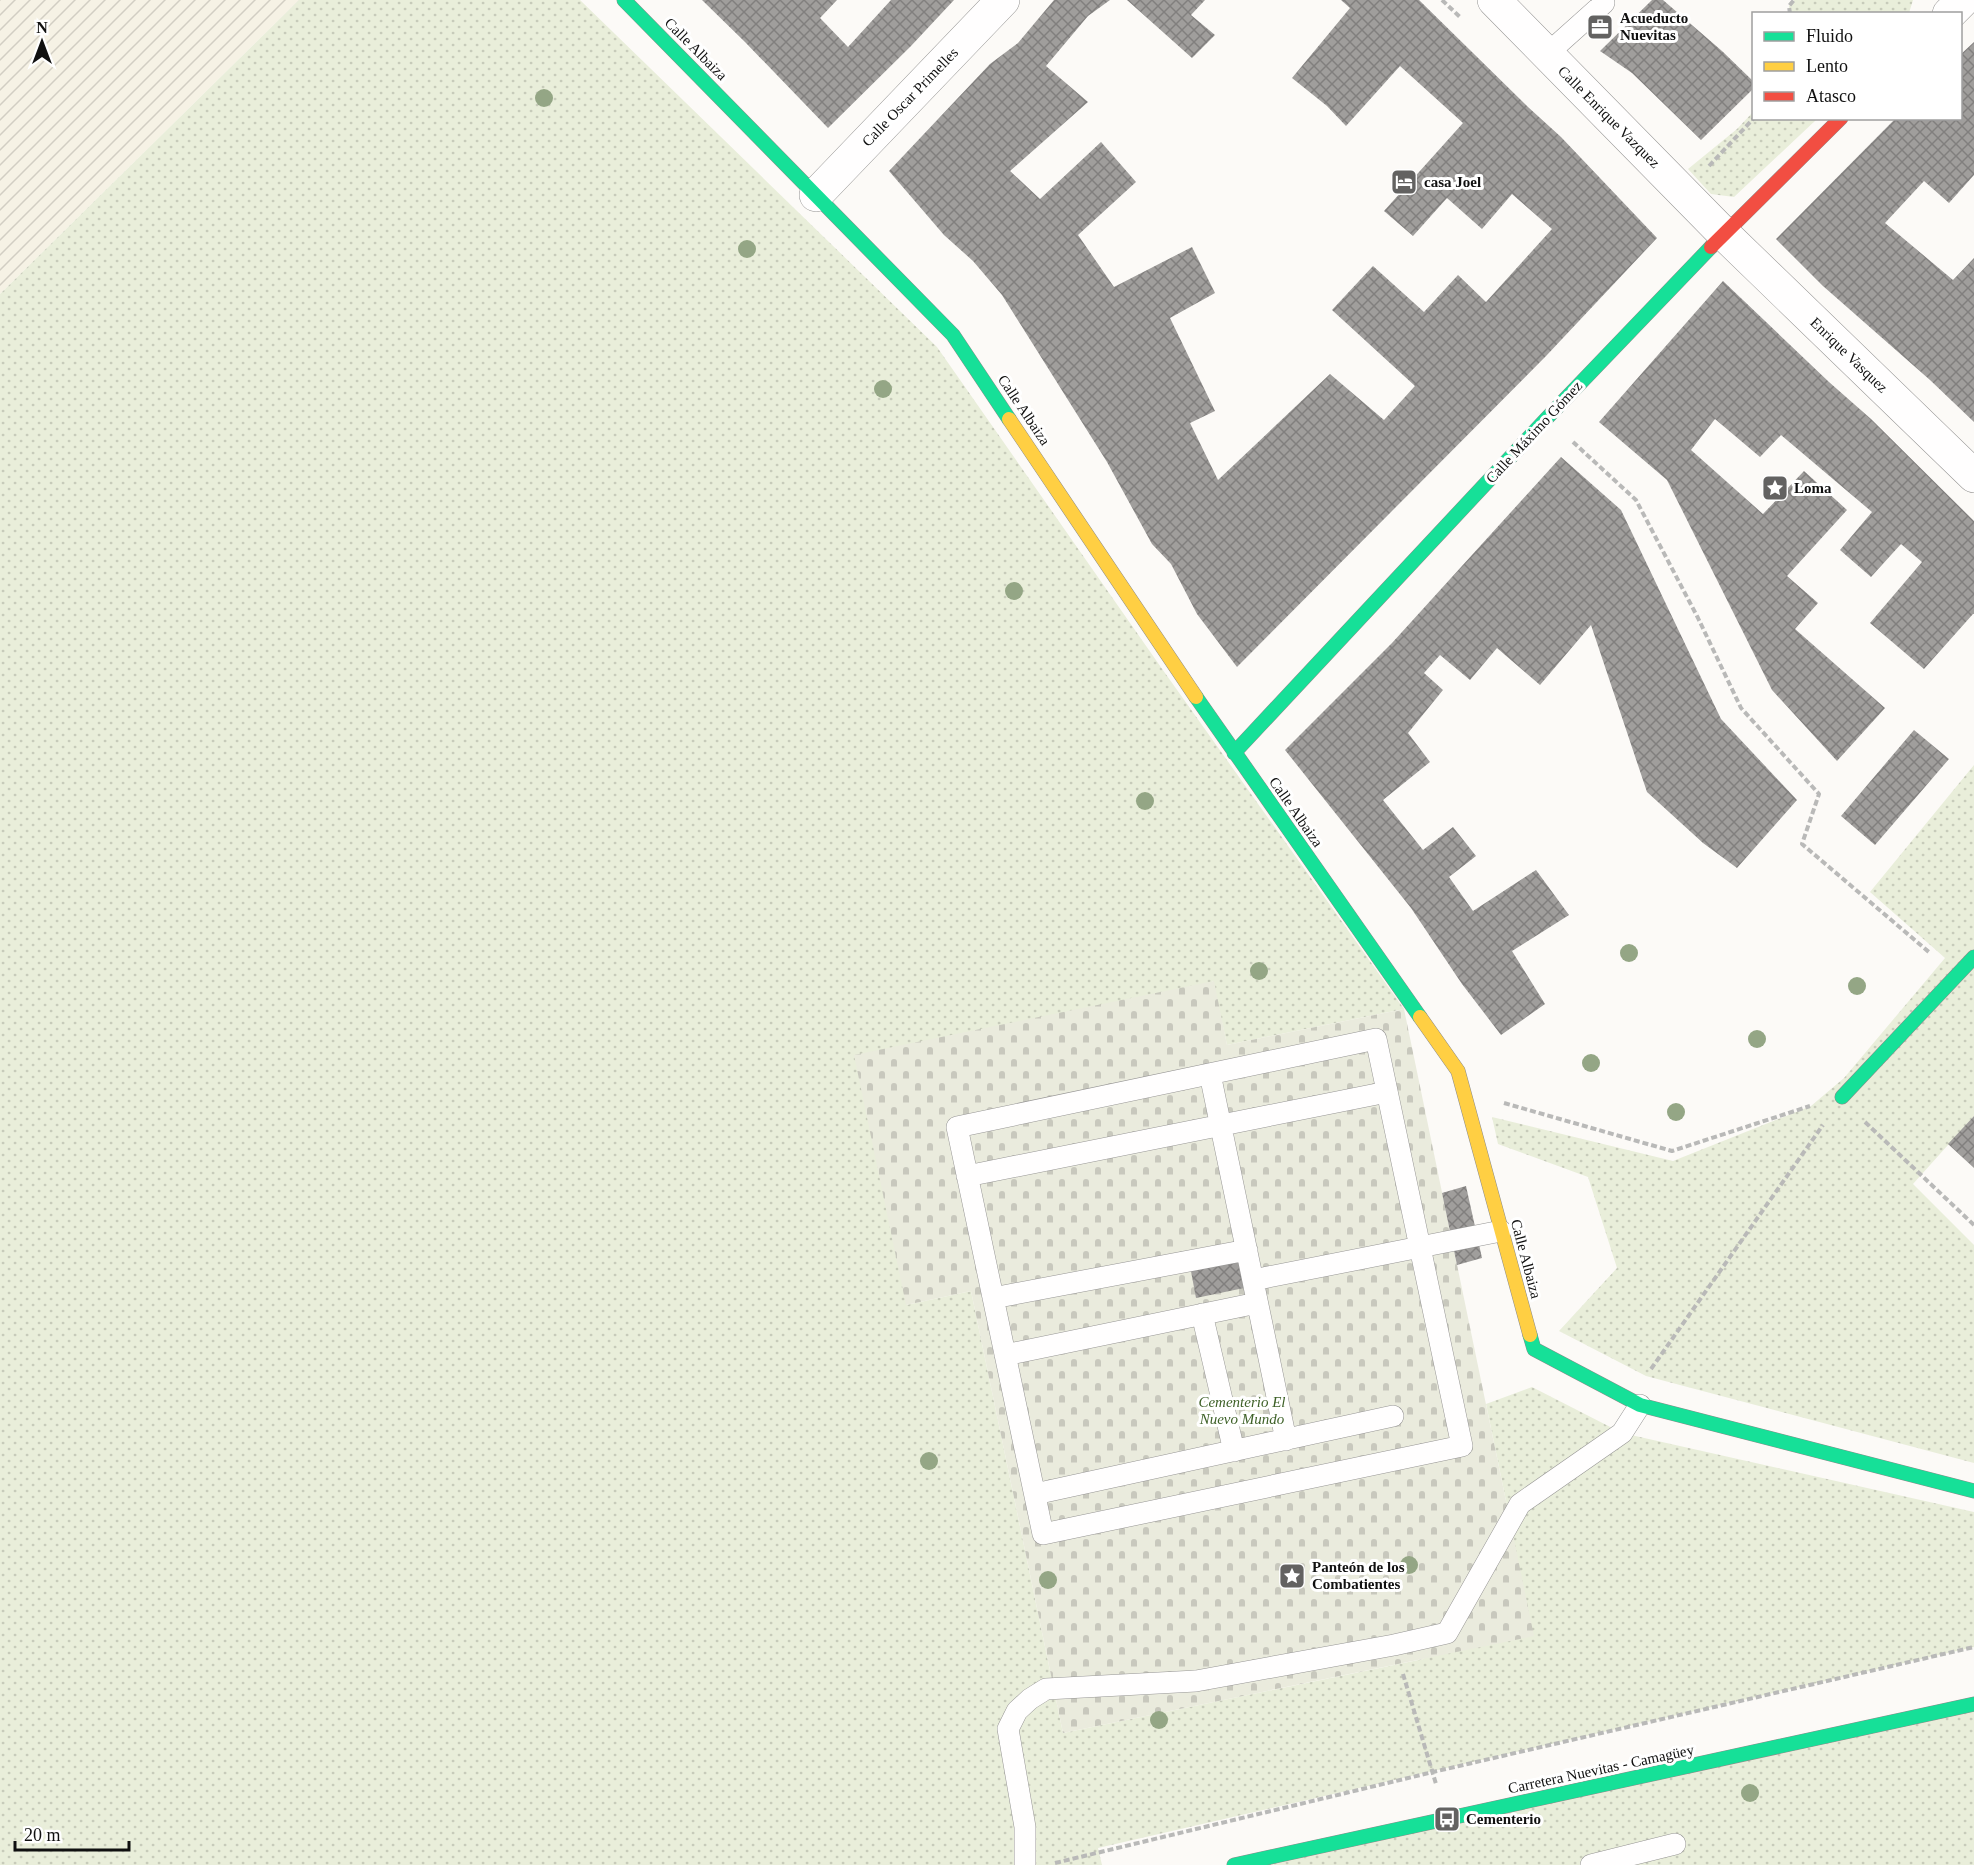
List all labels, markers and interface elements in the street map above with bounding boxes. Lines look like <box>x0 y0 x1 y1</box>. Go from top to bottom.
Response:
place label: Acueducto Nuevitas <box>1620 10 1688 43</box>
north arrow <box>12 12 72 72</box>
office icon: Acueducto Nuevitas <box>1585 12 1615 42</box>
legend <box>1752 12 1962 120</box>
street label: Calle Albaiza <box>662 15 731 84</box>
text: N <box>36 19 48 36</box>
text: Fluido <box>1806 26 1853 46</box>
street label: Calle Oscar Primelles <box>859 44 961 150</box>
text: Lento <box>1806 56 1848 76</box>
street label: Calle Enrique Vazquez <box>1555 63 1663 171</box>
text: Atasco <box>1806 86 1856 106</box>
hotel icon: casa Joel <box>1389 167 1419 197</box>
place label: casa Joel <box>1424 174 1481 190</box>
street label: Enrique Vasquez <box>1807 314 1891 396</box>
street label: Calle Albaiza <box>995 372 1054 448</box>
street label: Calle Máximo Gómez <box>1483 378 1586 486</box>
place icon: Loma <box>1760 473 1790 503</box>
place label: Loma <box>1794 480 1832 496</box>
street label: Calle Albaiza <box>1266 774 1326 850</box>
street label: Calle Albaiza <box>1508 1218 1544 1301</box>
park label: Cementerio El Nuevo Mundo <box>1198 1394 1286 1427</box>
place label: Panteón de los Combatientes <box>1312 1559 1405 1592</box>
place icon: Panteón de los Combatientes <box>1277 1561 1307 1591</box>
street label: Carretera Nuevitas - Camagüey <box>1507 1741 1696 1797</box>
bus stop icon: Cementerio <box>1432 1804 1462 1834</box>
place label: Cementerio <box>1466 1811 1541 1827</box>
scale bar <box>15 1814 129 1852</box>
text: 20 m <box>24 1825 61 1845</box>

